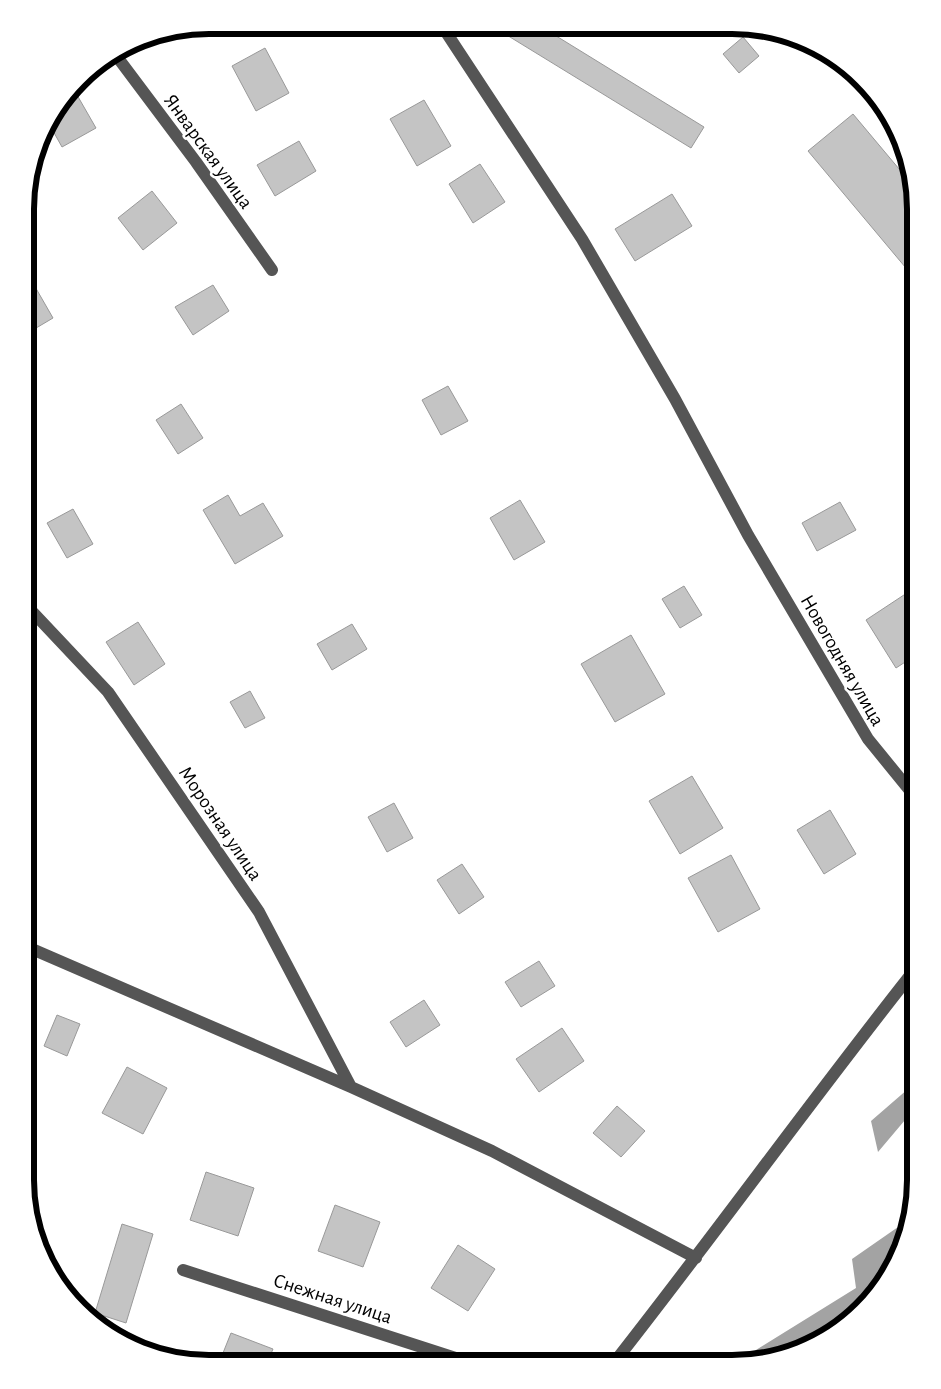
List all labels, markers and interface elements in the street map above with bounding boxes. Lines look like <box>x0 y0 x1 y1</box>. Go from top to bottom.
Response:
street label: Январская улица <box>160 91 256 213</box>
street label: Новогодняя улица <box>797 592 888 729</box>
street label: Морозная улица <box>175 763 266 884</box>
street label: Снежная улица <box>271 1270 395 1328</box>

